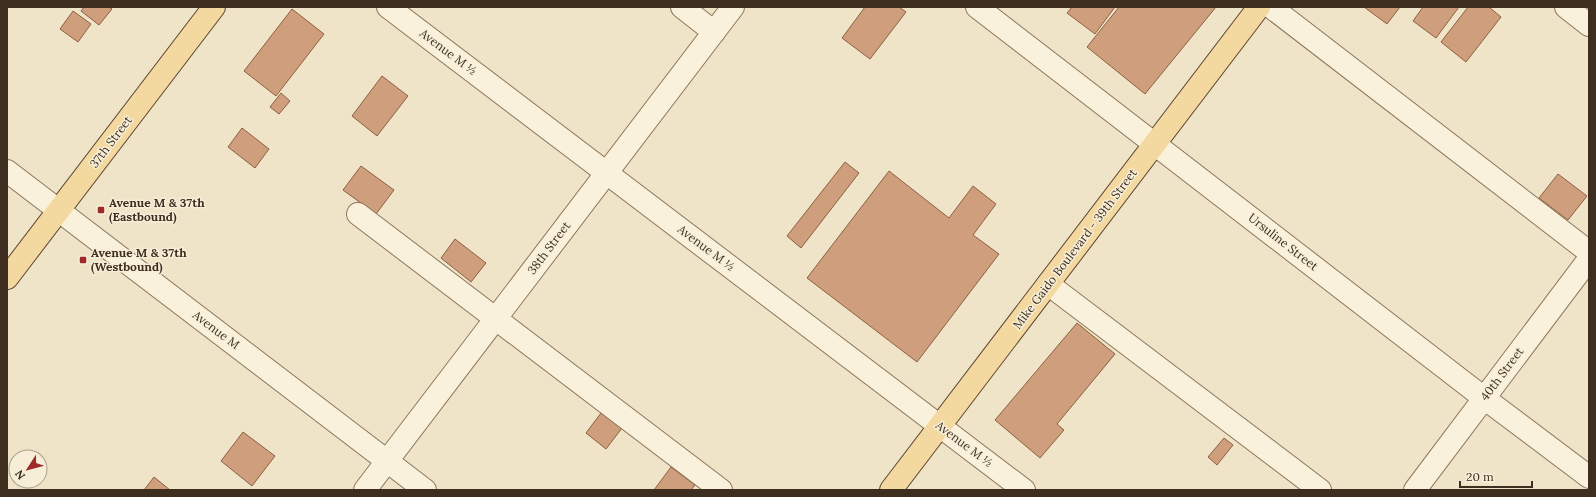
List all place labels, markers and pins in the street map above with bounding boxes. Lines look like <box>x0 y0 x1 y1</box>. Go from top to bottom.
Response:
place label: Avenue M & 37th (Eastbound) <box>109 195 205 225</box>
marker: Avenue M & 37th (Eastbound) <box>96 205 106 215</box>
place label: Avenue M & 37th (Westbound) <box>91 245 187 275</box>
marker: Avenue M & 37th (Westbound) <box>78 255 88 265</box>

